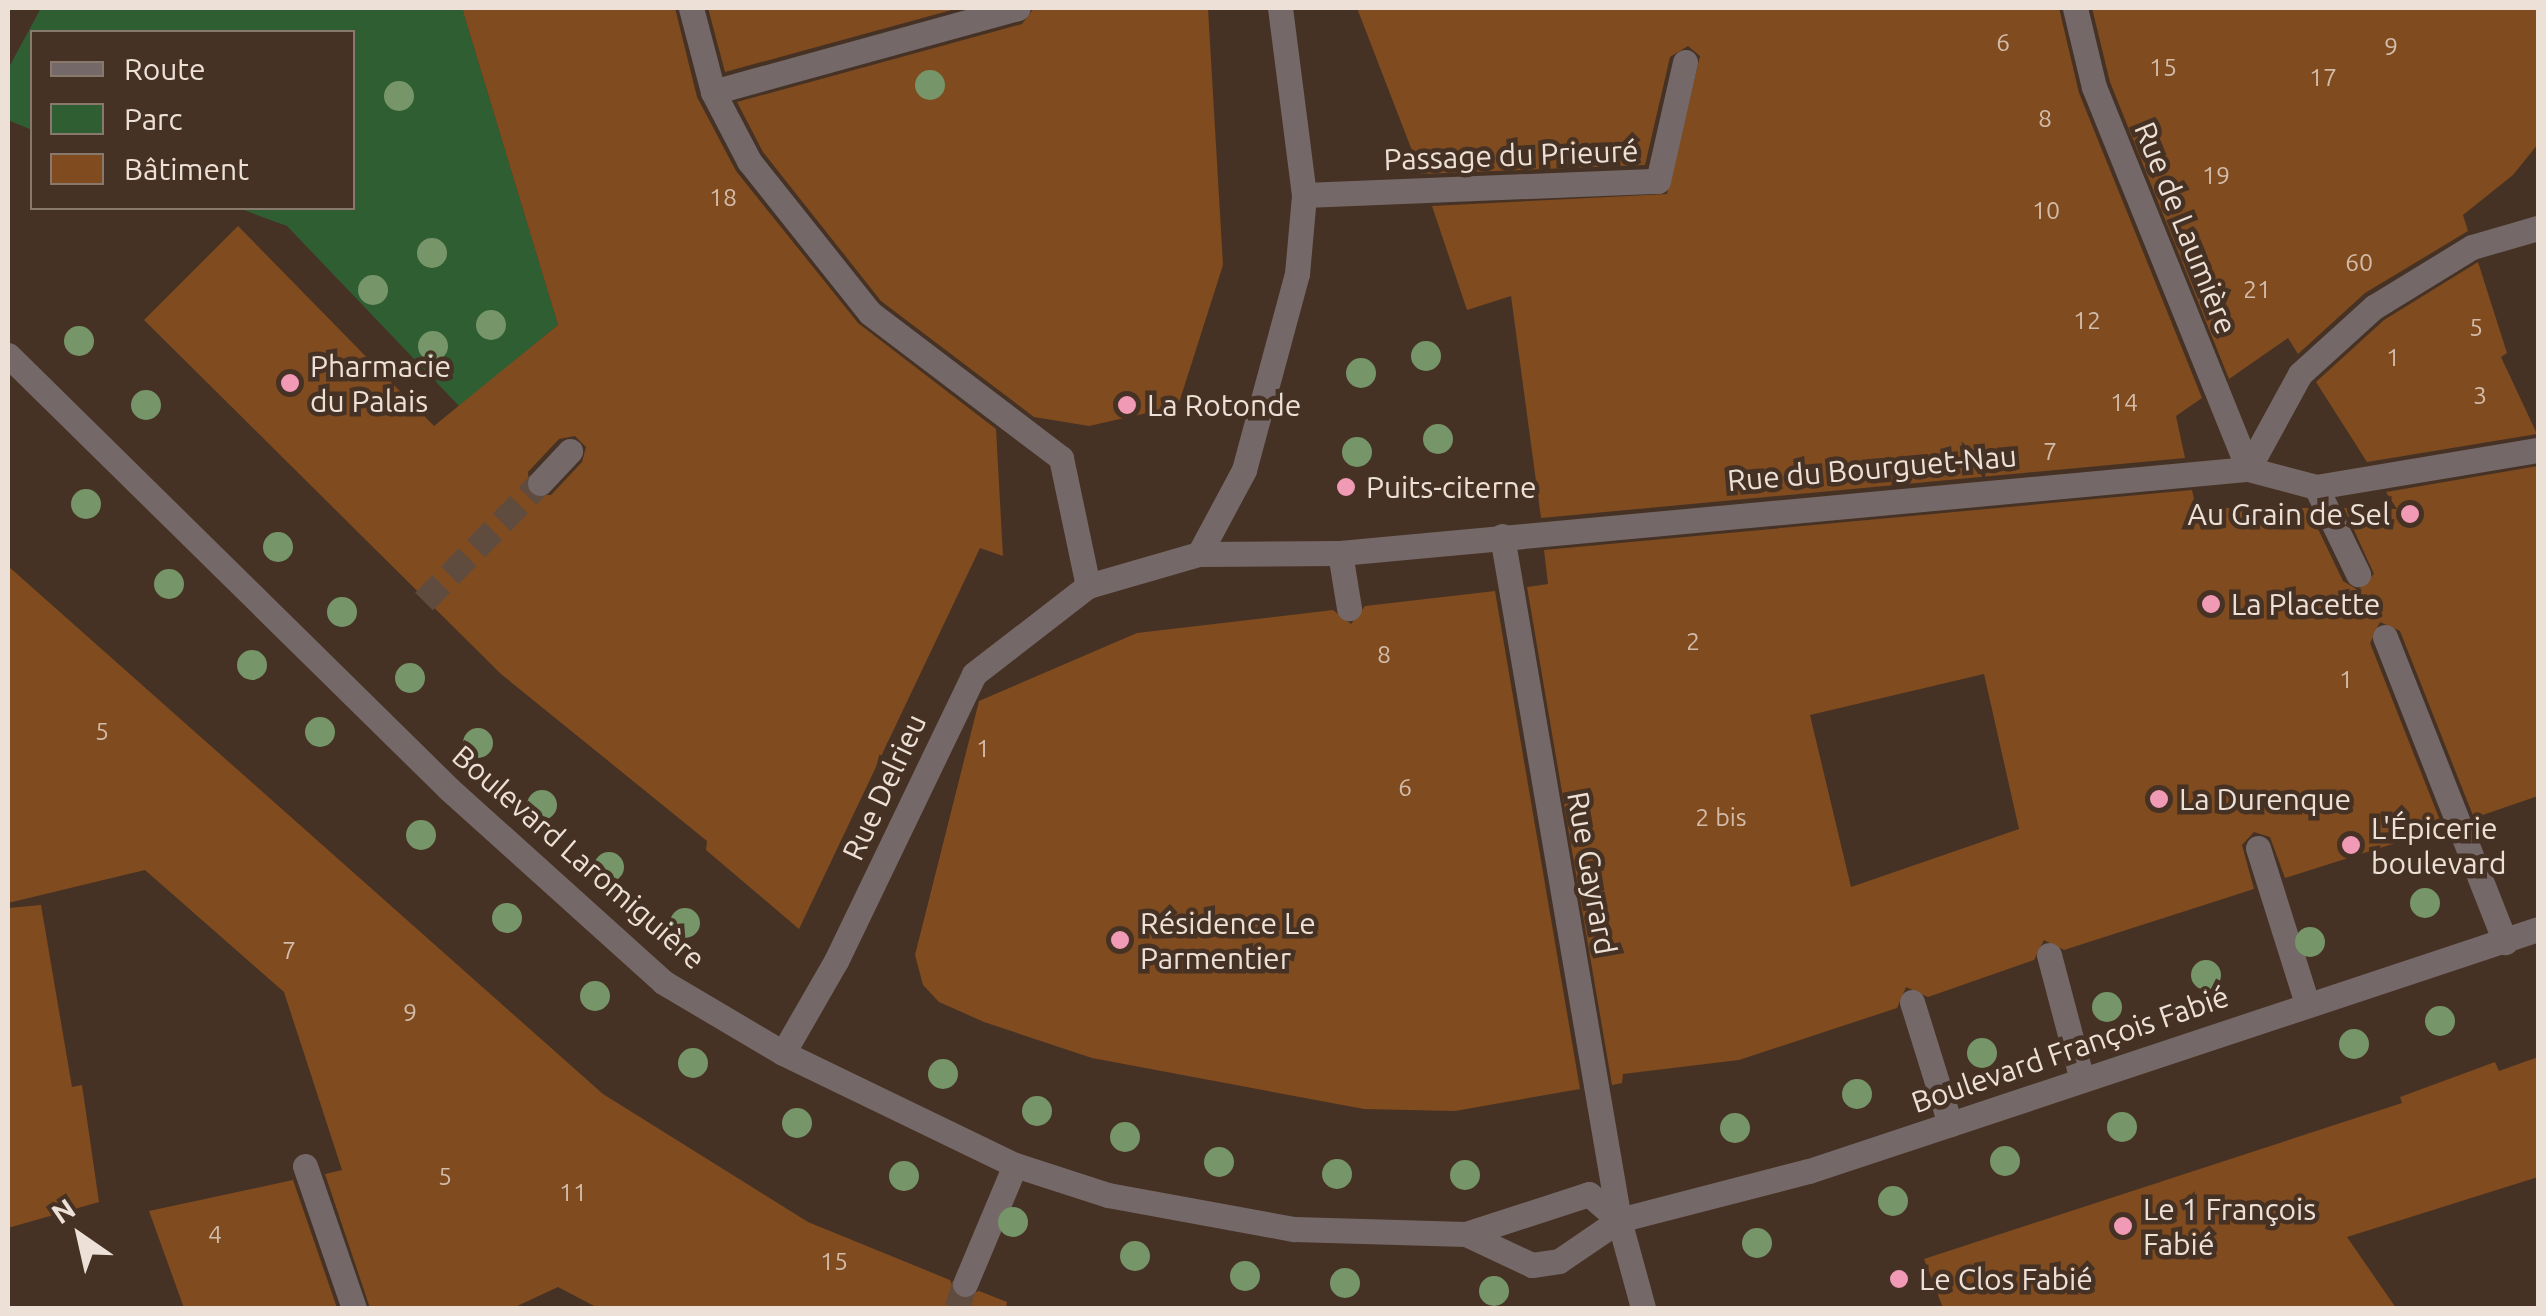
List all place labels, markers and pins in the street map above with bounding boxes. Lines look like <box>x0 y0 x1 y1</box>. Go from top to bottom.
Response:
place label: Pharmacie du Palais <box>310 348 451 418</box>
marker: Pharmacie du Palais <box>279 372 301 394</box>
place label: La Rotonde <box>1147 387 1301 423</box>
marker: La Rotonde <box>1116 394 1138 416</box>
place label: Puits-citerne <box>1366 469 1536 505</box>
marker: Puits-citerne <box>1335 476 1357 498</box>
place label: Au Grain de Sel <box>2187 496 2390 532</box>
marker: Au Grain de Sel <box>2399 503 2421 525</box>
place label: La Placette <box>2231 586 2380 622</box>
marker: La Placette <box>2200 593 2222 615</box>
place label: La Durenque <box>2179 781 2351 817</box>
marker: La Durenque <box>2148 788 2170 810</box>
place label: L'Épicerie boulevard <box>2371 810 2507 880</box>
marker: L'Épicerie boulevard <box>2340 834 2362 856</box>
place label: Résidence Le Parmentier <box>1140 905 1316 976</box>
marker: Résidence Le Parmentier <box>1109 929 1131 951</box>
place label: Le 1 François Fabié <box>2143 1191 2316 1262</box>
marker: Le 1 François Fabié <box>2112 1215 2134 1237</box>
place label: Le Clos Fabié <box>1919 1261 2093 1297</box>
marker: Le Clos Fabié <box>1888 1268 1910 1290</box>

